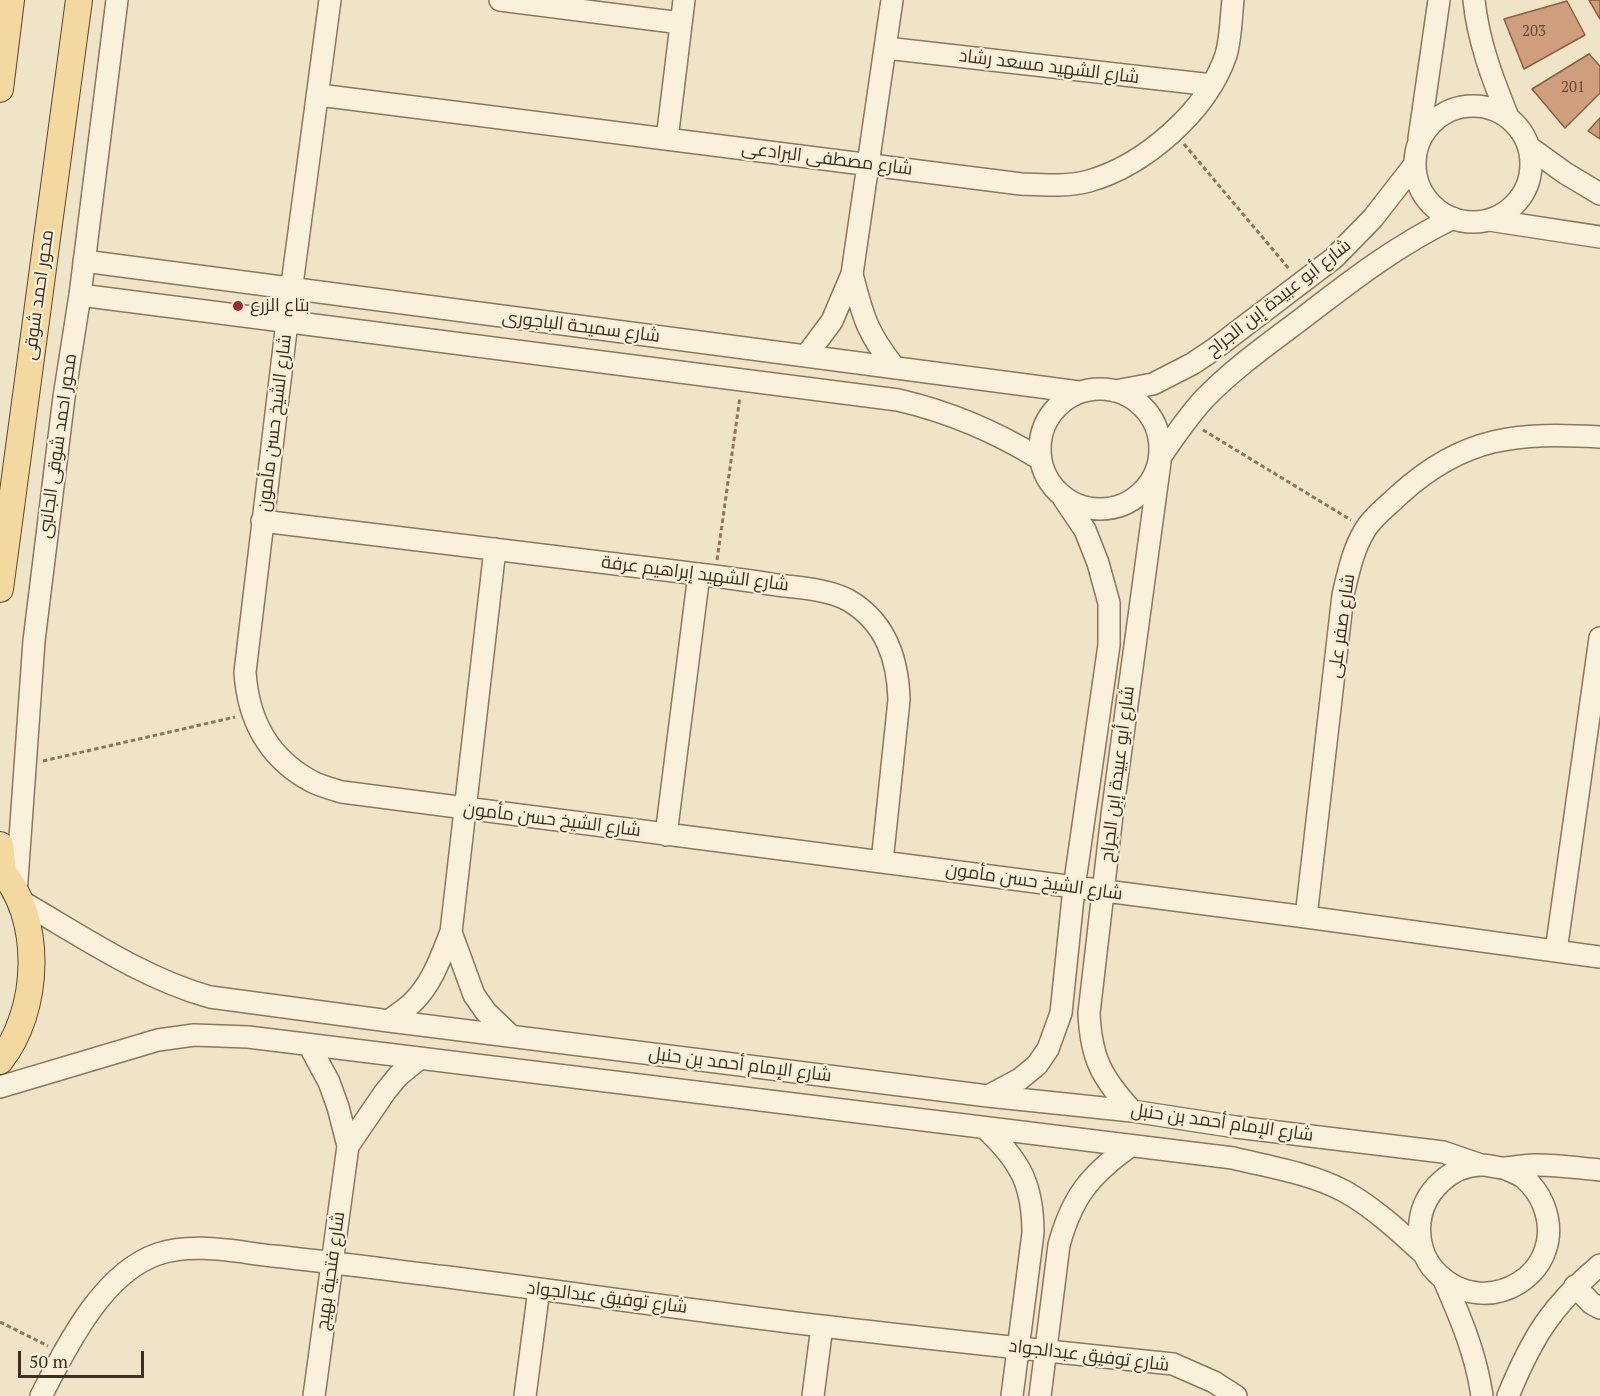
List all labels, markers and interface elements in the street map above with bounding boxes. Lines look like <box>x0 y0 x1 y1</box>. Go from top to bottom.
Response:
house number: 203 <box>1522 23 1546 41</box>
street label: شارع الشهيد مسعد رشاد <box>957 45 1141 89</box>
house number: 201 <box>1561 79 1585 97</box>
street label: شارع مصطفى البرادعى <box>740 138 914 180</box>
street label: محور احمد شوقى <box>19 228 59 362</box>
street label: شارع أبو عبيدة إبن الجراح <box>1202 235 1356 361</box>
place label: بتاع الزرع <box>250 295 310 317</box>
marker: بتاع الزرع <box>231 299 245 313</box>
street label: شارع سميحة الباجورى <box>501 307 661 347</box>
street label: شارع الشيخ حسن مأمون <box>253 333 297 513</box>
street label: محور احمد شوقى الجانبى <box>34 352 82 540</box>
street label: شارع الشهيد إبراهيم عرفة <box>600 552 790 596</box>
street label: شارع صفر على <box>1324 573 1360 679</box>
street label: شارع أبو عبيدة إبن الجراح <box>1096 685 1140 863</box>
street label: شارع الشيخ حسن مأمون <box>462 798 642 842</box>
street label: شارع الشيخ حسن مأمون <box>944 859 1124 905</box>
street label: شارع الإمام أحمد بن حنبل <box>647 1043 833 1087</box>
street label: شارع الإمام أحمد بن حنبل <box>1129 1099 1315 1147</box>
street label: شارع فتحية بهيج <box>312 1210 350 1332</box>
street label: شارع توفيق عبدالجواد <box>526 1277 688 1319</box>
street label: شارع توفيق عبدالجواد <box>1008 1335 1170 1377</box>
scale bar <box>21 1339 147 1377</box>
text: 50 m <box>29 1349 68 1373</box>

